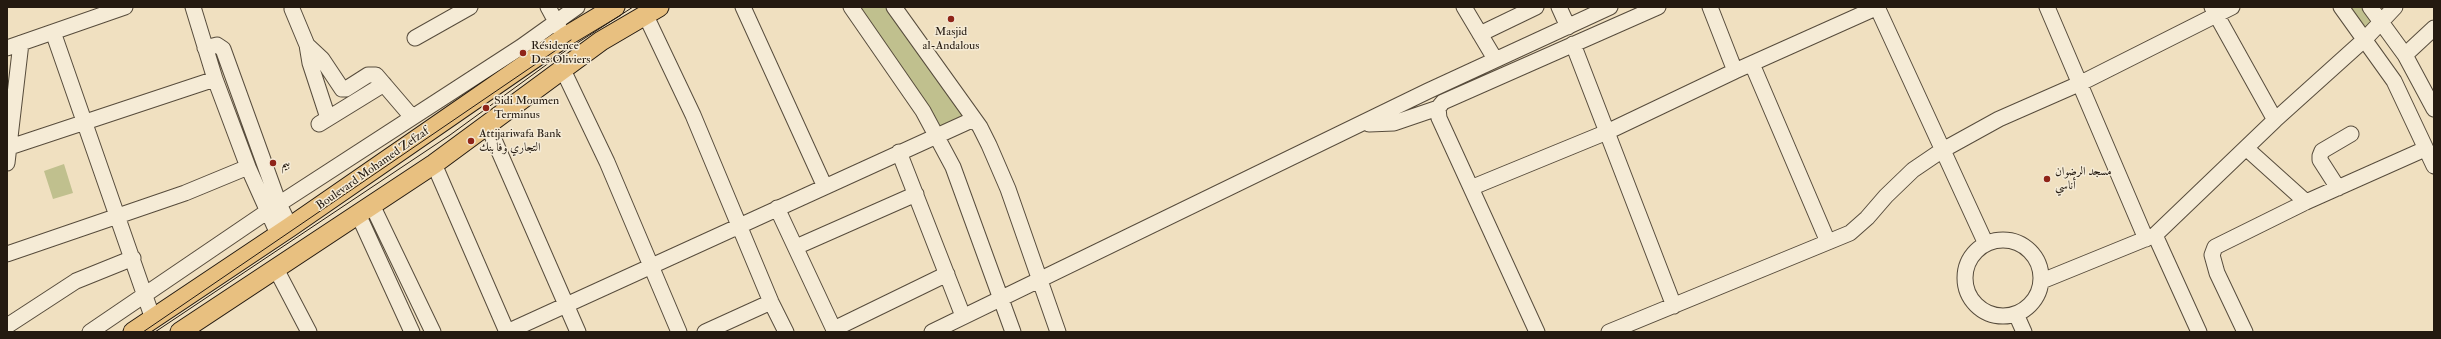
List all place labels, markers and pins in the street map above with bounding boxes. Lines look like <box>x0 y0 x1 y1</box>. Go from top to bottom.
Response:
marker: Masjid al-Andalous <box>946 14 956 24</box>
place label: Masjid al-Andalous <box>923 25 979 53</box>
place label: Résidence Des Oliviers <box>531 39 590 67</box>
marker: Résidence Des Oliviers <box>518 48 528 58</box>
place label: Sidi Moumen Terminus <box>494 94 559 122</box>
marker: Sidi Moumen Terminus <box>481 103 491 113</box>
place label: Attijariwafa Bank التجاري وفا بنك <box>479 127 561 155</box>
marker: Attijariwafa Bank التجاري وفا بنك <box>466 136 476 146</box>
place label: بيم <box>281 156 290 170</box>
marker: بيم <box>268 158 278 168</box>
place label: مسجد الرضوان أناسي <box>2055 165 2112 193</box>
marker: مسجد الرضوان أناسي <box>2042 174 2052 184</box>

